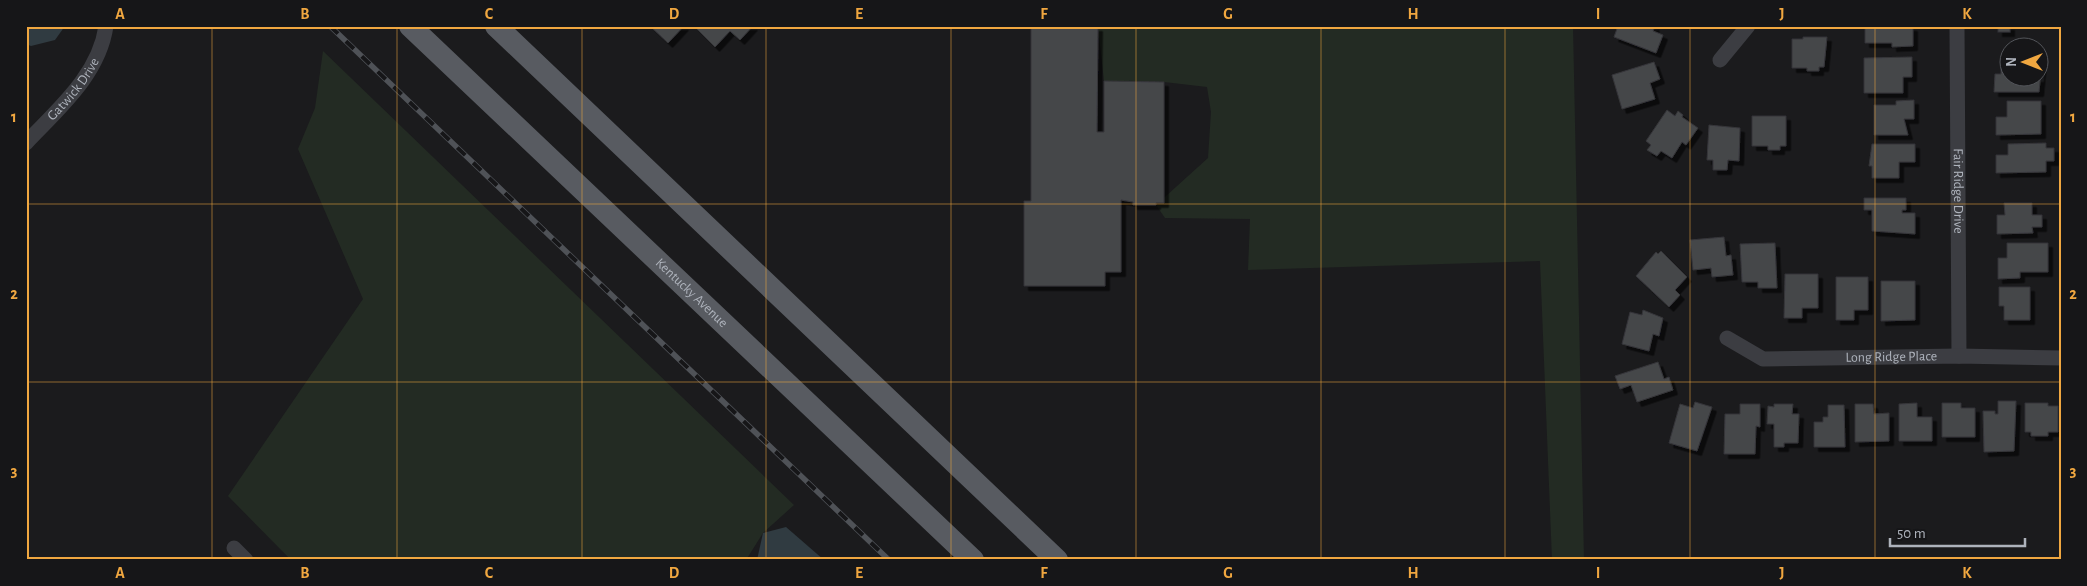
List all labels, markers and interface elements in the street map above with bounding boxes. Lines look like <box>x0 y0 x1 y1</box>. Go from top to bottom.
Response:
text: A <box>115 6 125 22</box>
text: B <box>300 6 310 22</box>
text: C <box>485 6 494 22</box>
text: D <box>669 6 680 22</box>
text: E <box>855 6 863 22</box>
text: F <box>1040 6 1048 22</box>
text: G <box>1223 6 1233 22</box>
text: H <box>1407 6 1419 22</box>
text: I <box>1596 6 1600 22</box>
text: J <box>1779 6 1785 22</box>
text: K <box>1962 6 1972 22</box>
north arrow <box>2000 38 2050 88</box>
street label: Gatwick Drive <box>45 56 102 123</box>
text: N <box>2005 57 2019 67</box>
text: 1 <box>11 109 17 125</box>
text: 1 <box>2070 109 2076 125</box>
street label: Fair Ridge Drive <box>1951 148 1965 234</box>
street label: Kentucky Avenue <box>653 256 730 330</box>
text: 2 <box>10 286 18 302</box>
text: 2 <box>2069 286 2077 302</box>
street label: Long Ridge Place <box>1845 349 1937 365</box>
text: 3 <box>11 463 18 479</box>
text: 3 <box>2070 463 2077 479</box>
scale bar <box>1890 516 2024 548</box>
text: 50 m <box>1897 526 1926 541</box>
text: A <box>115 565 125 581</box>
text: B <box>300 565 310 581</box>
text: C <box>485 565 494 581</box>
text: D <box>669 565 680 581</box>
text: E <box>855 565 863 581</box>
text: F <box>1040 565 1048 581</box>
text: G <box>1223 565 1233 581</box>
text: H <box>1407 565 1419 581</box>
text: I <box>1596 565 1600 581</box>
text: J <box>1779 565 1785 581</box>
text: K <box>1962 565 1972 581</box>

